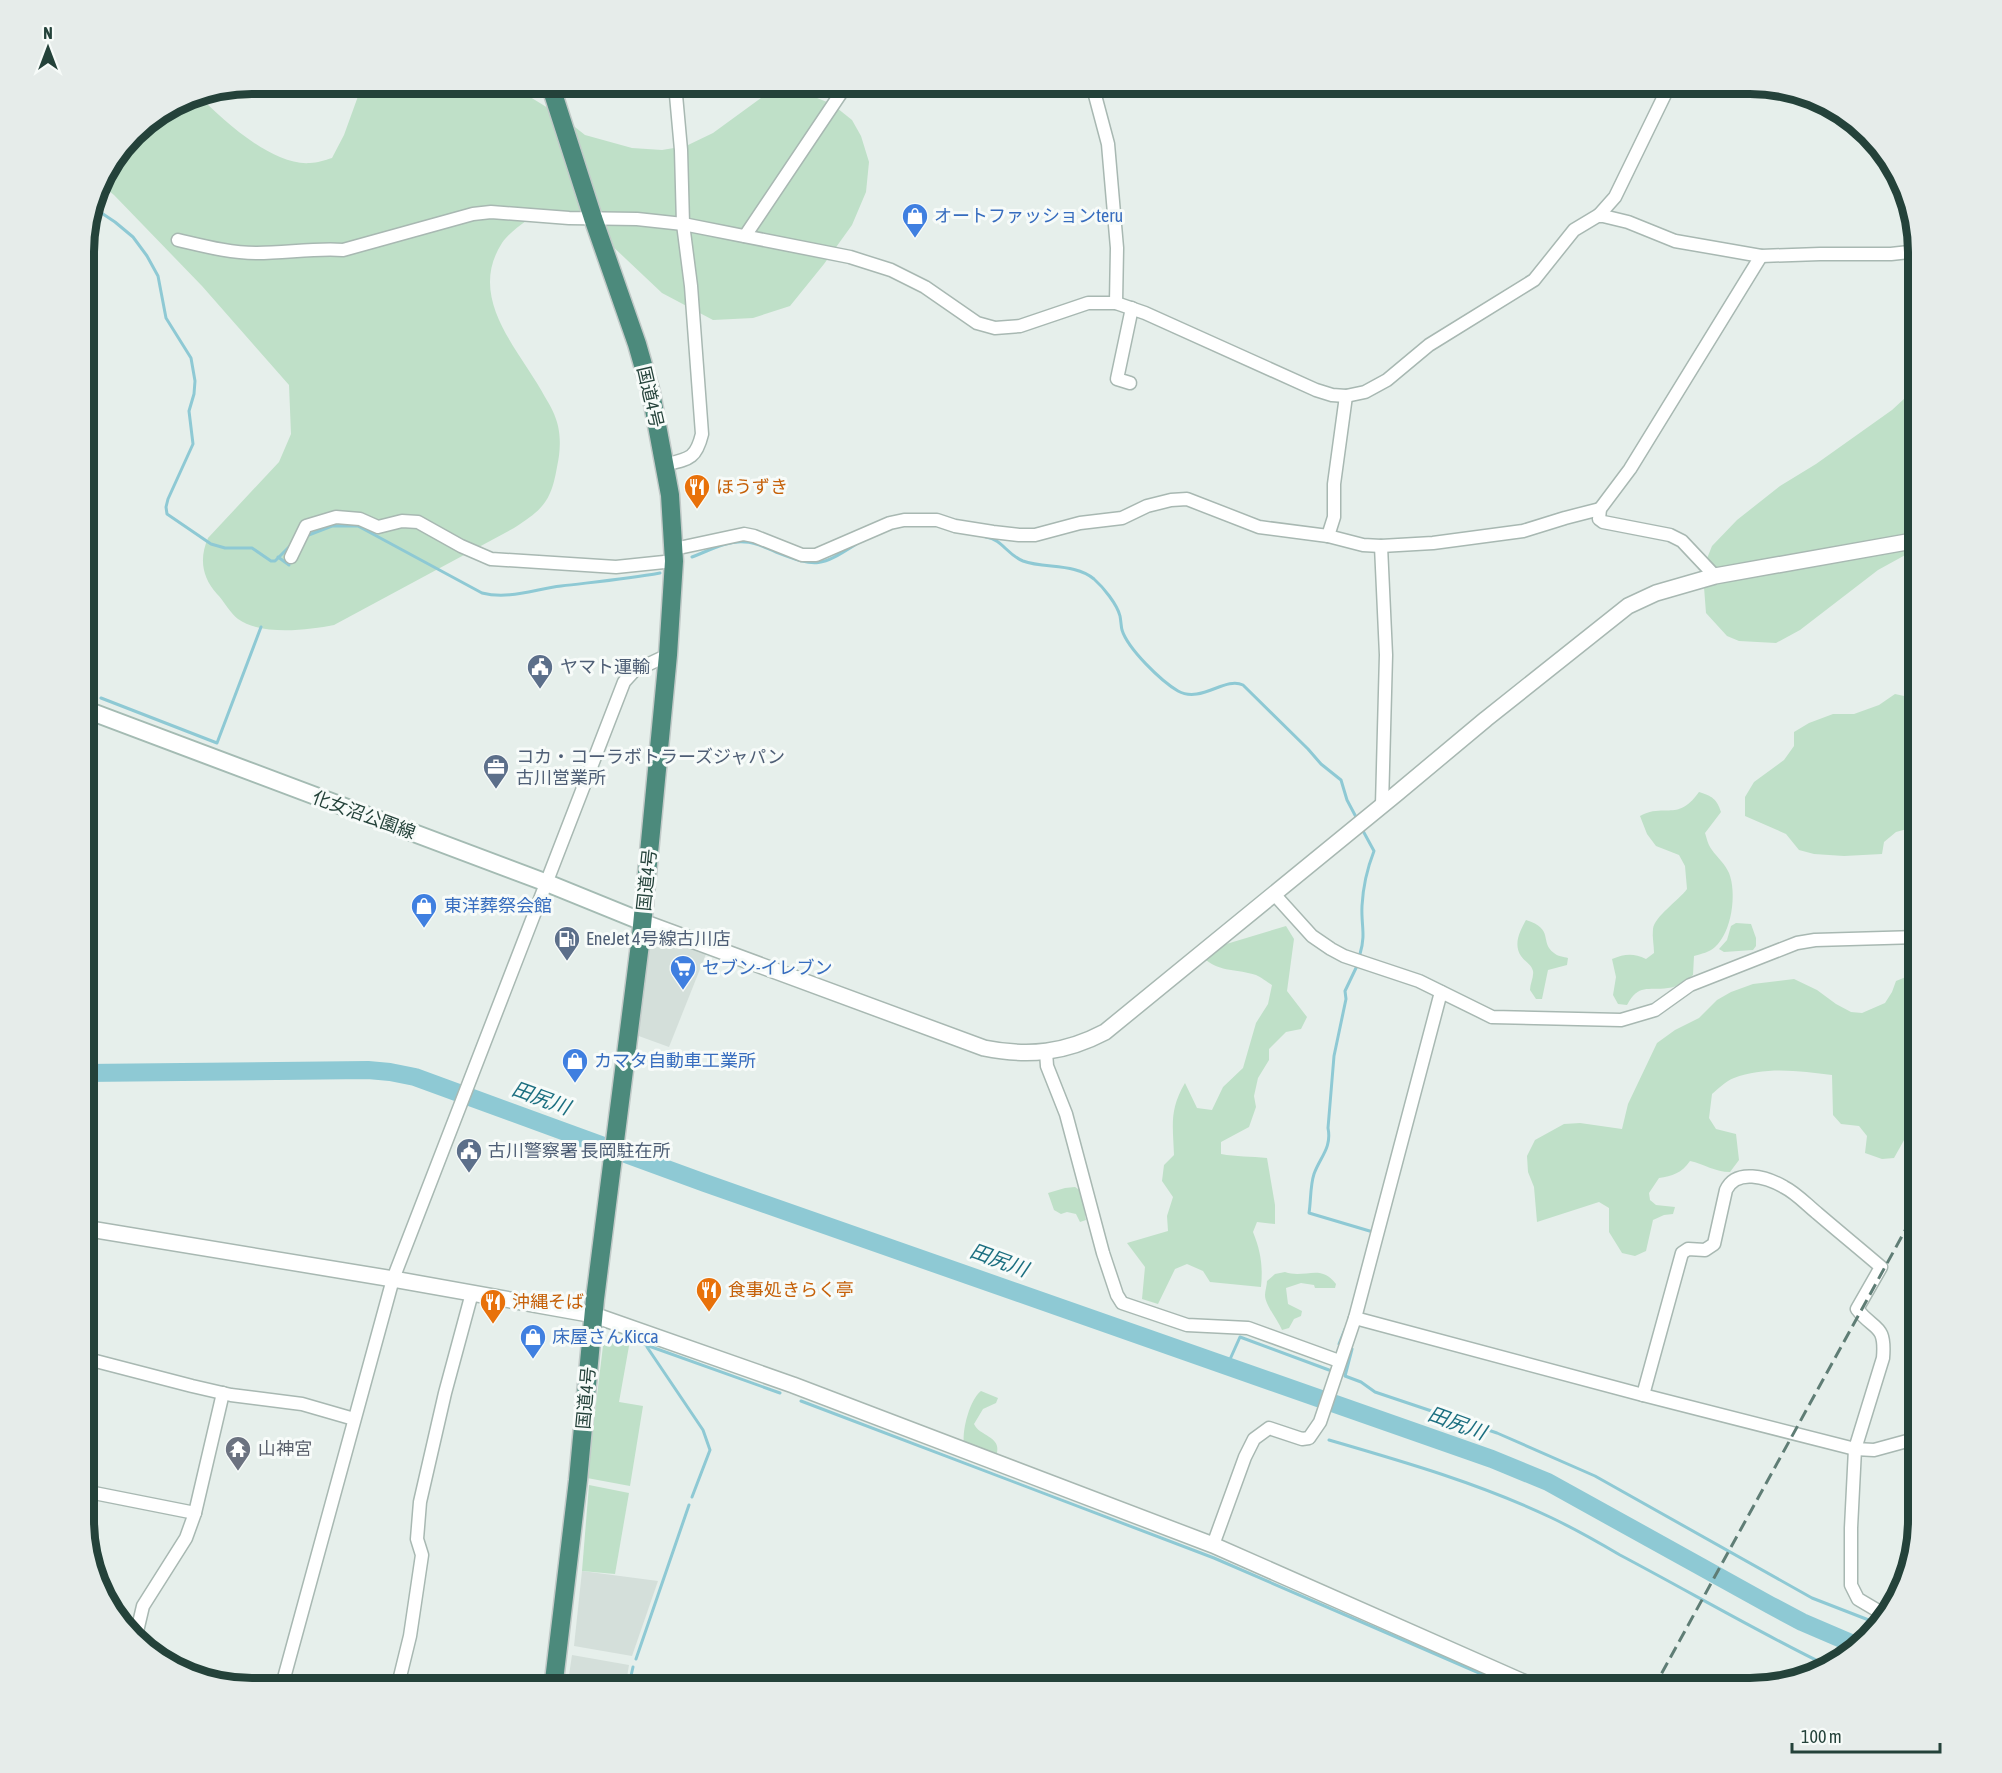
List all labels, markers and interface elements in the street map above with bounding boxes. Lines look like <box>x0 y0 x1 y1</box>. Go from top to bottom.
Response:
north arrow <box>18 18 78 78</box>
text: N <box>43 24 53 42</box>
shop icon: オートファッションteru <box>900 201 930 239</box>
place label: オートファッションteru <box>934 205 1123 226</box>
street label: 国道4号 <box>633 364 668 430</box>
restaurant icon: ほうずき <box>682 472 712 510</box>
place label: ほうずき <box>716 476 788 497</box>
public building icon: ヤマト運輸 <box>525 652 555 690</box>
place label: ヤマト運輸 <box>560 656 650 677</box>
place label: コカ・コーラボトラーズジャパン 古川営業所 <box>516 746 785 788</box>
office icon: コカ・コーラボトラーズジャパン 古川営業所 <box>481 752 511 790</box>
street label: 化女沼公園線 <box>310 786 419 843</box>
street label: 国道4号 <box>633 848 660 912</box>
shop icon: 東洋葬祭会館 <box>409 891 439 929</box>
place label: 東洋葬祭会館 <box>444 895 552 916</box>
fuel station icon: EneJet 4号線古川店 <box>552 924 582 962</box>
place label: EneJet 4号線古川店 <box>586 928 731 949</box>
supermarket icon: セブン-イレブン <box>668 953 698 991</box>
place label: セブン-イレブン <box>702 957 833 978</box>
shop icon: カマタ自動車工業所 <box>560 1046 590 1084</box>
place label: カマタ自動車工業所 <box>594 1050 756 1071</box>
water label: 田尻川 <box>509 1076 575 1119</box>
public building icon: 古川警察署 長岡駐在所 <box>454 1136 484 1174</box>
place label: 古川警察署 長岡駐在所 <box>488 1140 670 1161</box>
water label: 田尻川 <box>967 1238 1033 1281</box>
restaurant icon: 食事処きらく亭 <box>694 1275 724 1313</box>
place label: 食事処きらく亭 <box>728 1279 854 1300</box>
restaurant icon: 沖縄そば <box>478 1287 508 1325</box>
place label: 沖縄そば <box>512 1291 584 1312</box>
shop icon: 床屋さんKicca <box>518 1322 548 1360</box>
place label: 床屋さんKicca <box>552 1326 659 1347</box>
street label: 国道4号 <box>572 1366 599 1430</box>
water label: 田尻川 <box>1425 1401 1491 1444</box>
temple icon: 山神宮 <box>223 1434 253 1472</box>
place label: 山神宮 <box>258 1438 312 1459</box>
scale bar <box>1792 1716 1940 1754</box>
text: 100 m <box>1801 1726 1842 1747</box>

